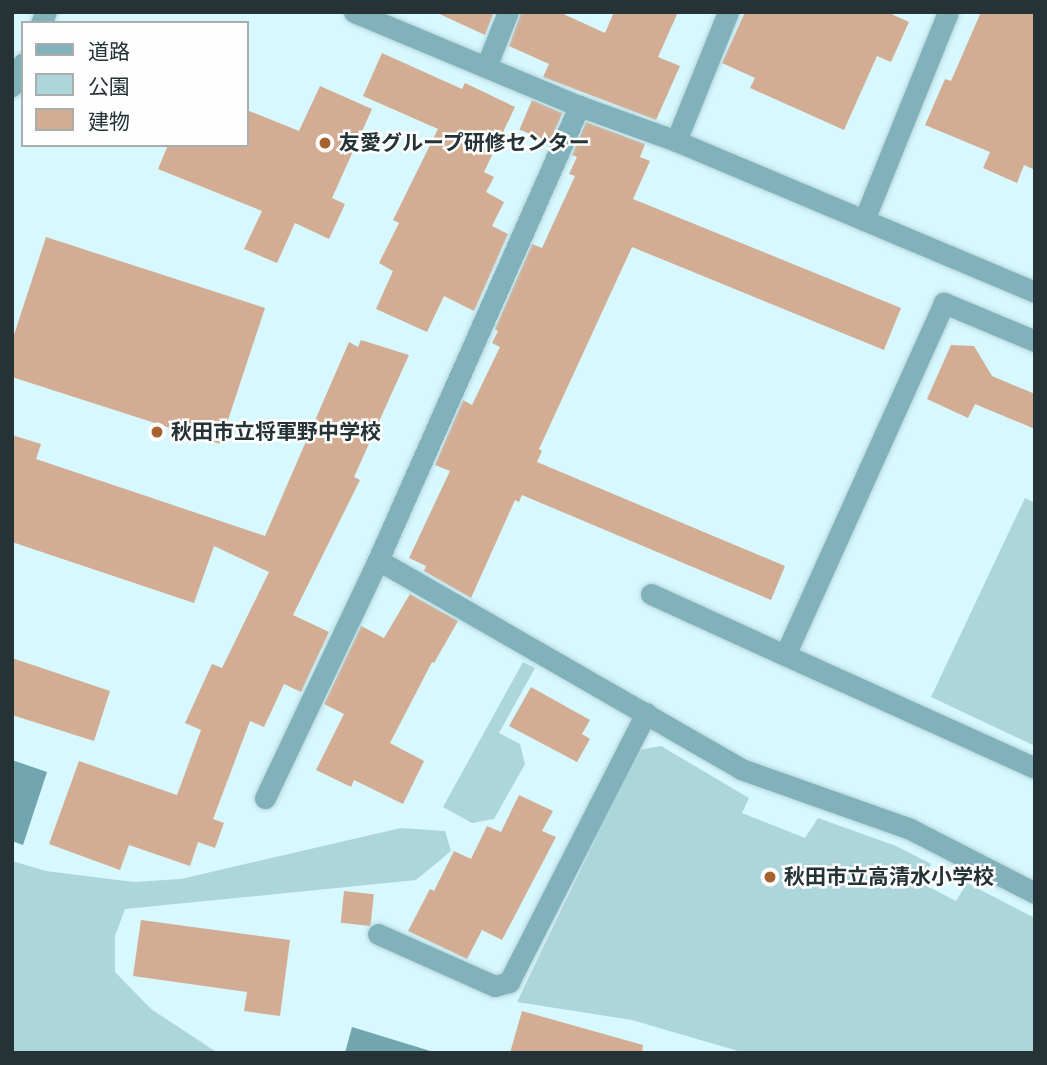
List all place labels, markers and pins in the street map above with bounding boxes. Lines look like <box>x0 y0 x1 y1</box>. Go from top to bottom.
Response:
place label: 友愛グループ研修センター <box>339 130 591 156</box>
marker: 友愛グループ研修センター <box>317 135 333 151</box>
place label: 秋田市立将軍野中学校 <box>171 419 381 445</box>
marker: 秋田市立将軍野中学校 <box>149 424 165 440</box>
place label: 秋田市立高清水小学校 <box>784 864 994 890</box>
marker: 秋田市立高清水小学校 <box>762 869 778 885</box>

